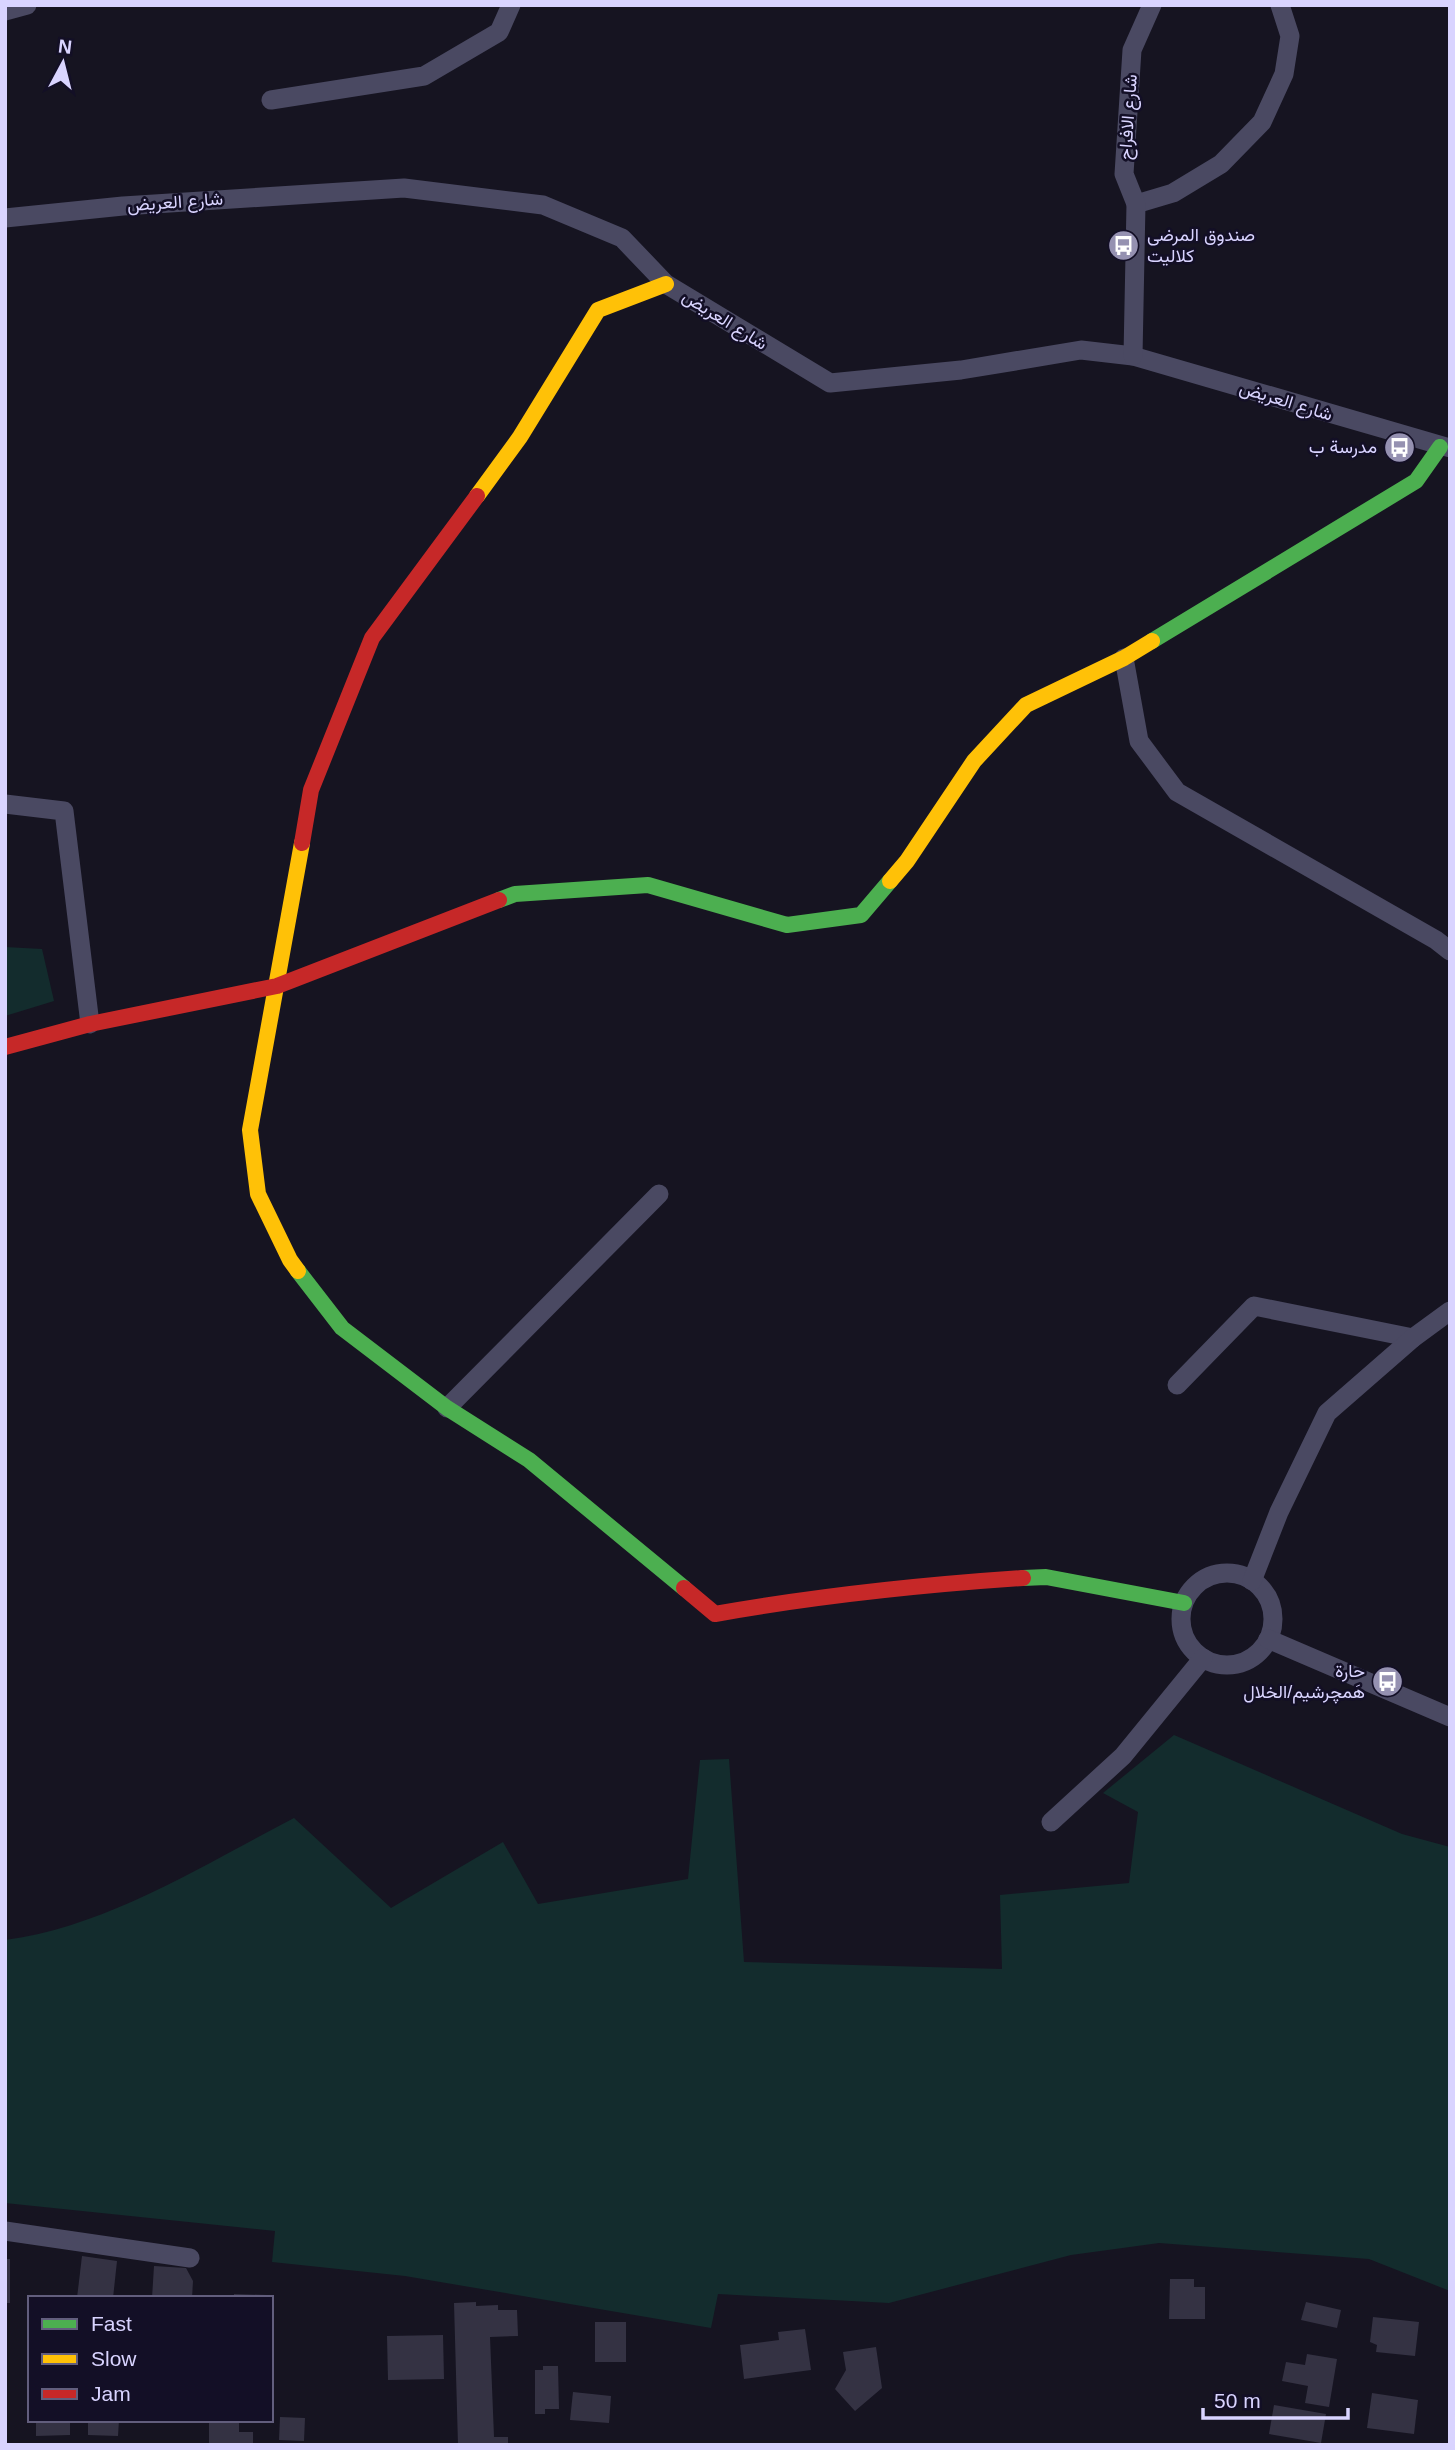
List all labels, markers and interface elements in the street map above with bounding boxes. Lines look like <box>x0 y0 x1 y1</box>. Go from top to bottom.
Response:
north arrow <box>28 28 98 98</box>
text: N <box>57 35 73 58</box>
street label: شارع الافراح <box>1115 74 1143 161</box>
street label: شارع العريض <box>126 189 224 217</box>
place label: صندوق المرضى كلاليت <box>1147 225 1255 266</box>
bus stop icon: صندوق المرضى كلاليت <box>1107 228 1141 262</box>
street label: شارع العريض <box>678 286 771 356</box>
street label: شارع العريض <box>1236 377 1335 427</box>
bus stop icon: مدرسة ب <box>1383 430 1417 464</box>
place label: مدرسة ب <box>1309 437 1377 458</box>
place label: حارة هَمچرشيم/الخلال <box>1243 1661 1365 1704</box>
bus stop icon: حارة هَمچرشيم/الخلال <box>1371 1664 1405 1698</box>
legend <box>28 2296 273 2422</box>
text: Fast <box>91 2312 132 2335</box>
text: Slow <box>91 2347 137 2370</box>
scale bar <box>1203 2376 1348 2420</box>
text: Jam <box>91 2382 131 2405</box>
text: 50 m <box>1214 2389 1261 2412</box>

